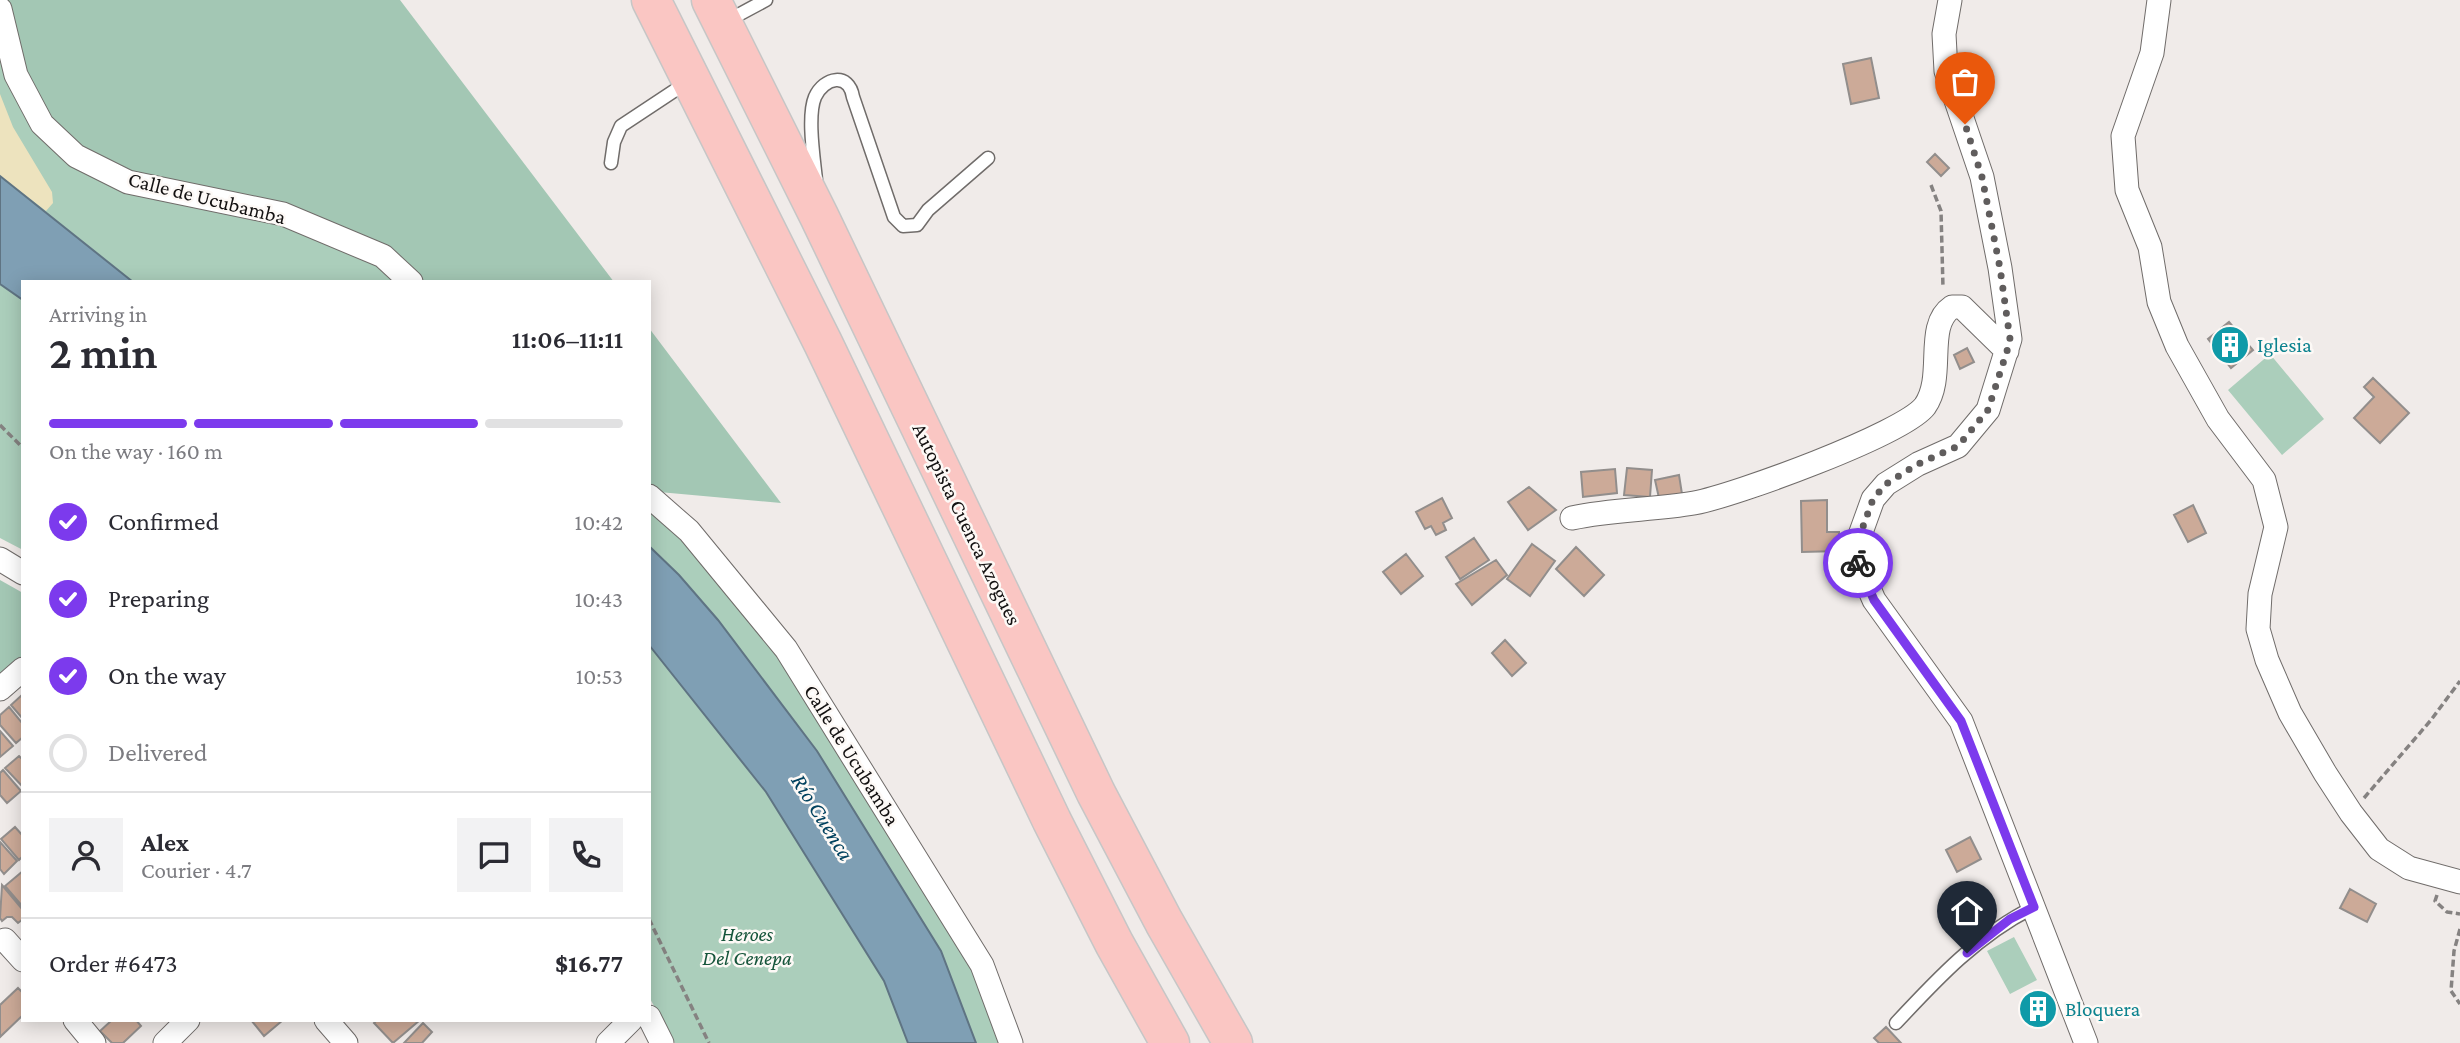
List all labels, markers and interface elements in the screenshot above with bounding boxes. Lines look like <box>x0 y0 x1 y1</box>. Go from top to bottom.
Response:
pin <box>1935 52 1995 124</box>
icon: bag <box>1946 63 1984 101</box>
street label: Calle de Ucubamba <box>126 167 289 229</box>
text: Arriving in <box>49 301 147 327</box>
building icon: Iglesia <box>2209 324 2251 366</box>
text: 11:06–11:11 <box>512 325 623 354</box>
text: 2 min <box>49 327 157 378</box>
place label: Iglesia <box>2257 333 2312 357</box>
street label: Autopista Cuenca Azogues <box>908 419 1026 629</box>
text: On the way · 160 m <box>49 438 223 464</box>
icon: check <box>49 503 87 541</box>
text: Confirmed <box>108 507 219 536</box>
text: 10:42 <box>575 509 623 535</box>
courier <box>1823 528 1893 598</box>
icon: bike <box>1839 544 1877 582</box>
icon: check <box>49 580 87 618</box>
text: Preparing <box>108 584 209 613</box>
text: 10:43 <box>575 586 623 612</box>
icon: check <box>49 657 87 695</box>
text: On the way <box>108 661 226 690</box>
text: 10:53 <box>576 663 623 689</box>
street label: Calle de Ucubamba <box>799 680 905 830</box>
text: Delivered <box>108 738 207 767</box>
water label: Río Cuenca <box>786 769 860 865</box>
button: person <box>49 818 123 892</box>
button: chat <box>457 818 531 892</box>
button: phone <box>549 818 623 892</box>
text: Alex <box>141 828 189 857</box>
text: Courier · 4.7 <box>141 857 252 883</box>
pin <box>1937 881 1997 953</box>
icon: home <box>1948 892 1986 930</box>
park label: Heroes Del Cenepa <box>702 922 792 970</box>
text: Order #6473 <box>49 949 178 978</box>
text: $16.77 <box>555 949 623 978</box>
building icon: Bloquera <box>2017 988 2059 1030</box>
place label: Bloquera <box>2065 997 2141 1021</box>

